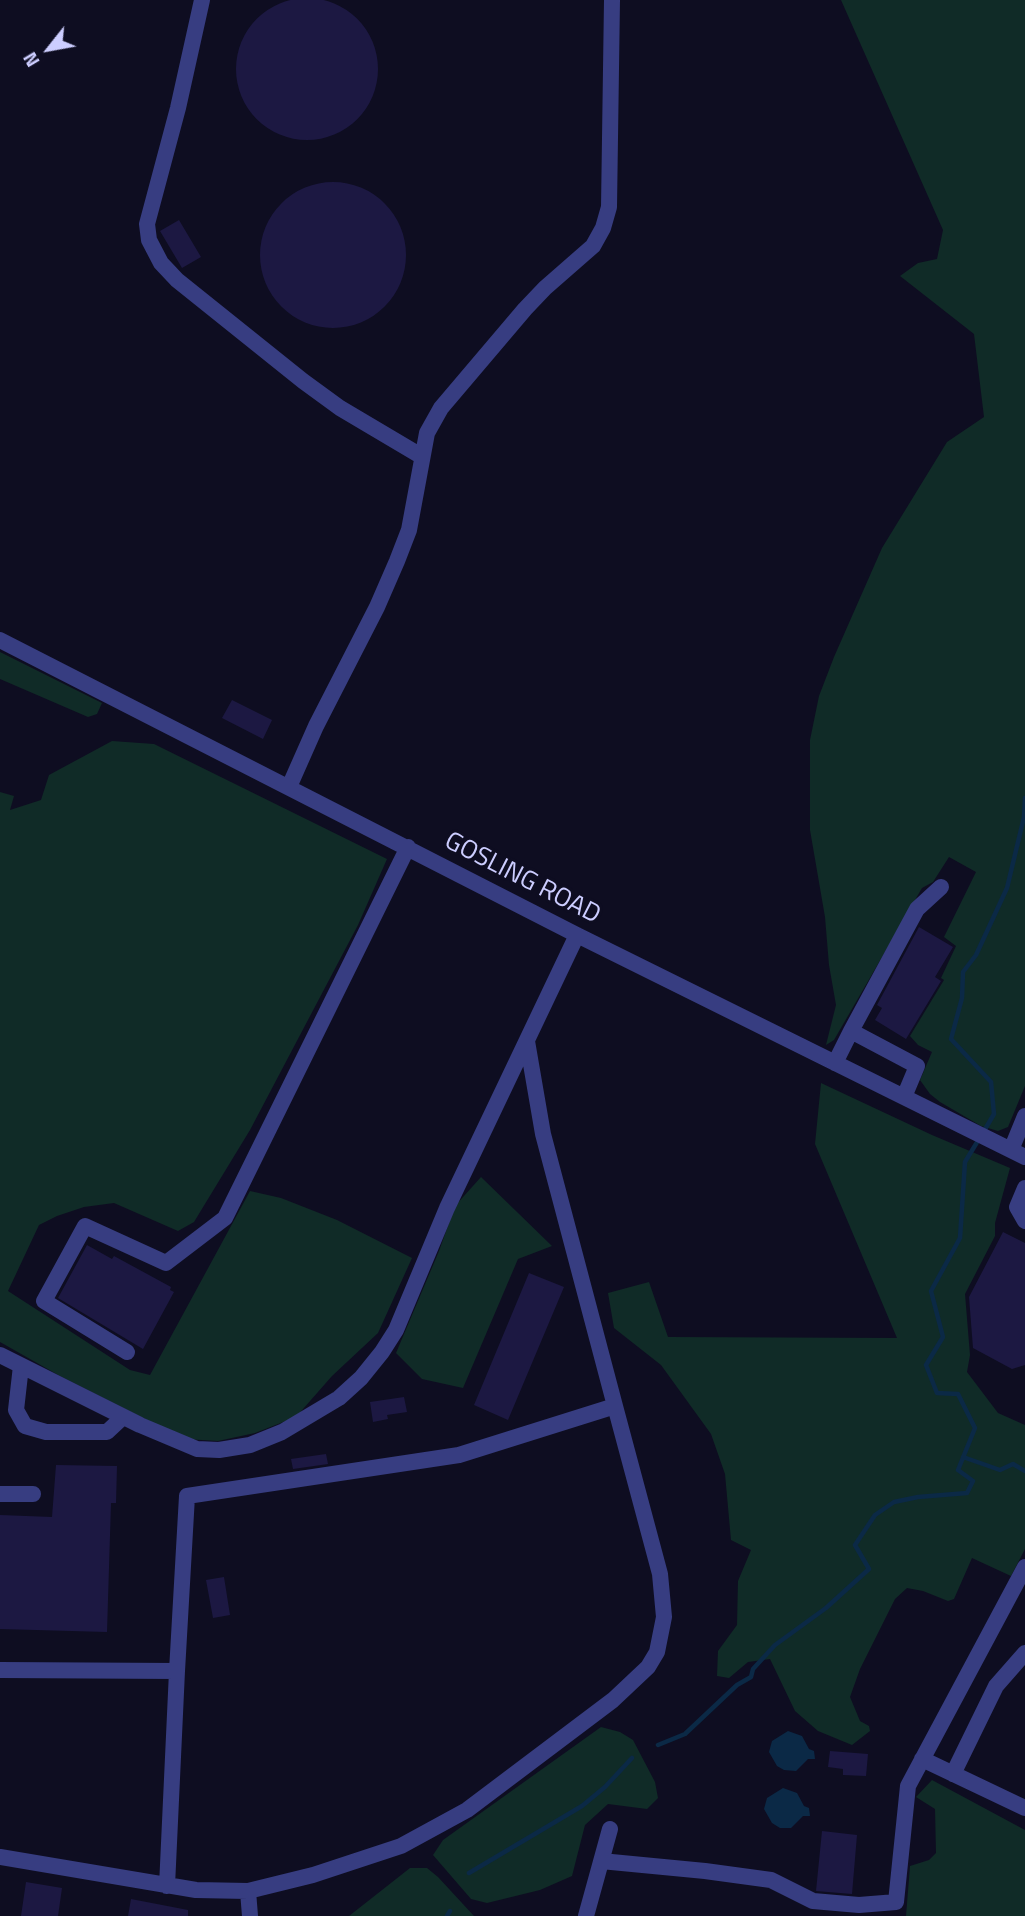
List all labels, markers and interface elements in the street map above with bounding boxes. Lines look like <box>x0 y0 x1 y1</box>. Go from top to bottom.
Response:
north arrow <box>14 14 84 84</box>
text: N <box>15 47 46 73</box>
street label: GOSLING ROAD <box>439 826 605 932</box>

